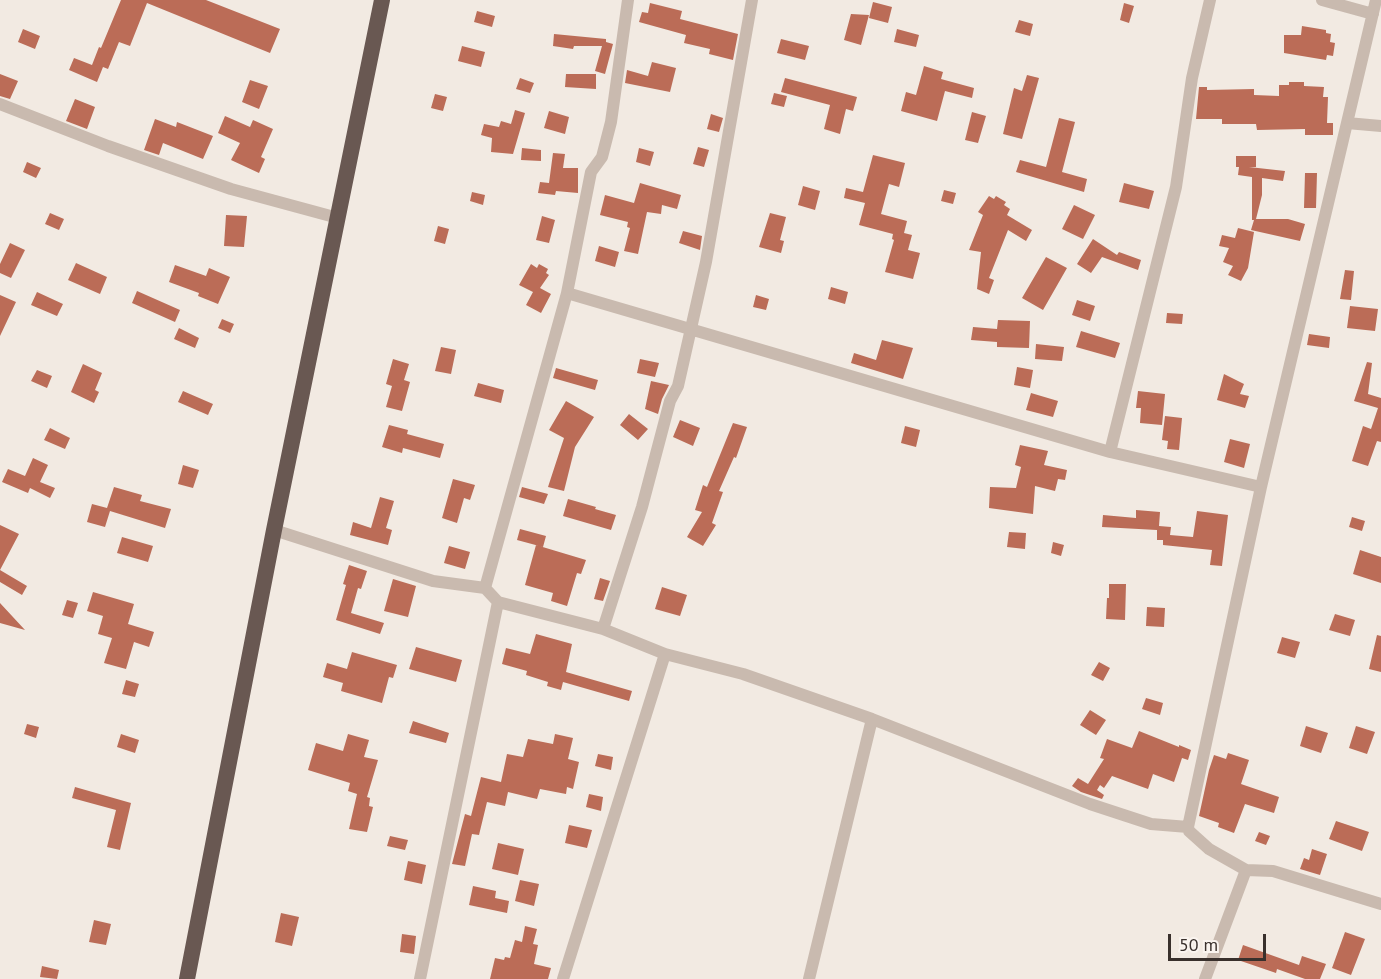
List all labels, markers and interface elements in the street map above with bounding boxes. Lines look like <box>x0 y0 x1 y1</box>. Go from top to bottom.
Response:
scale bar <box>1171 922 1268 960</box>
text: 50 m <box>1179 933 1218 956</box>

